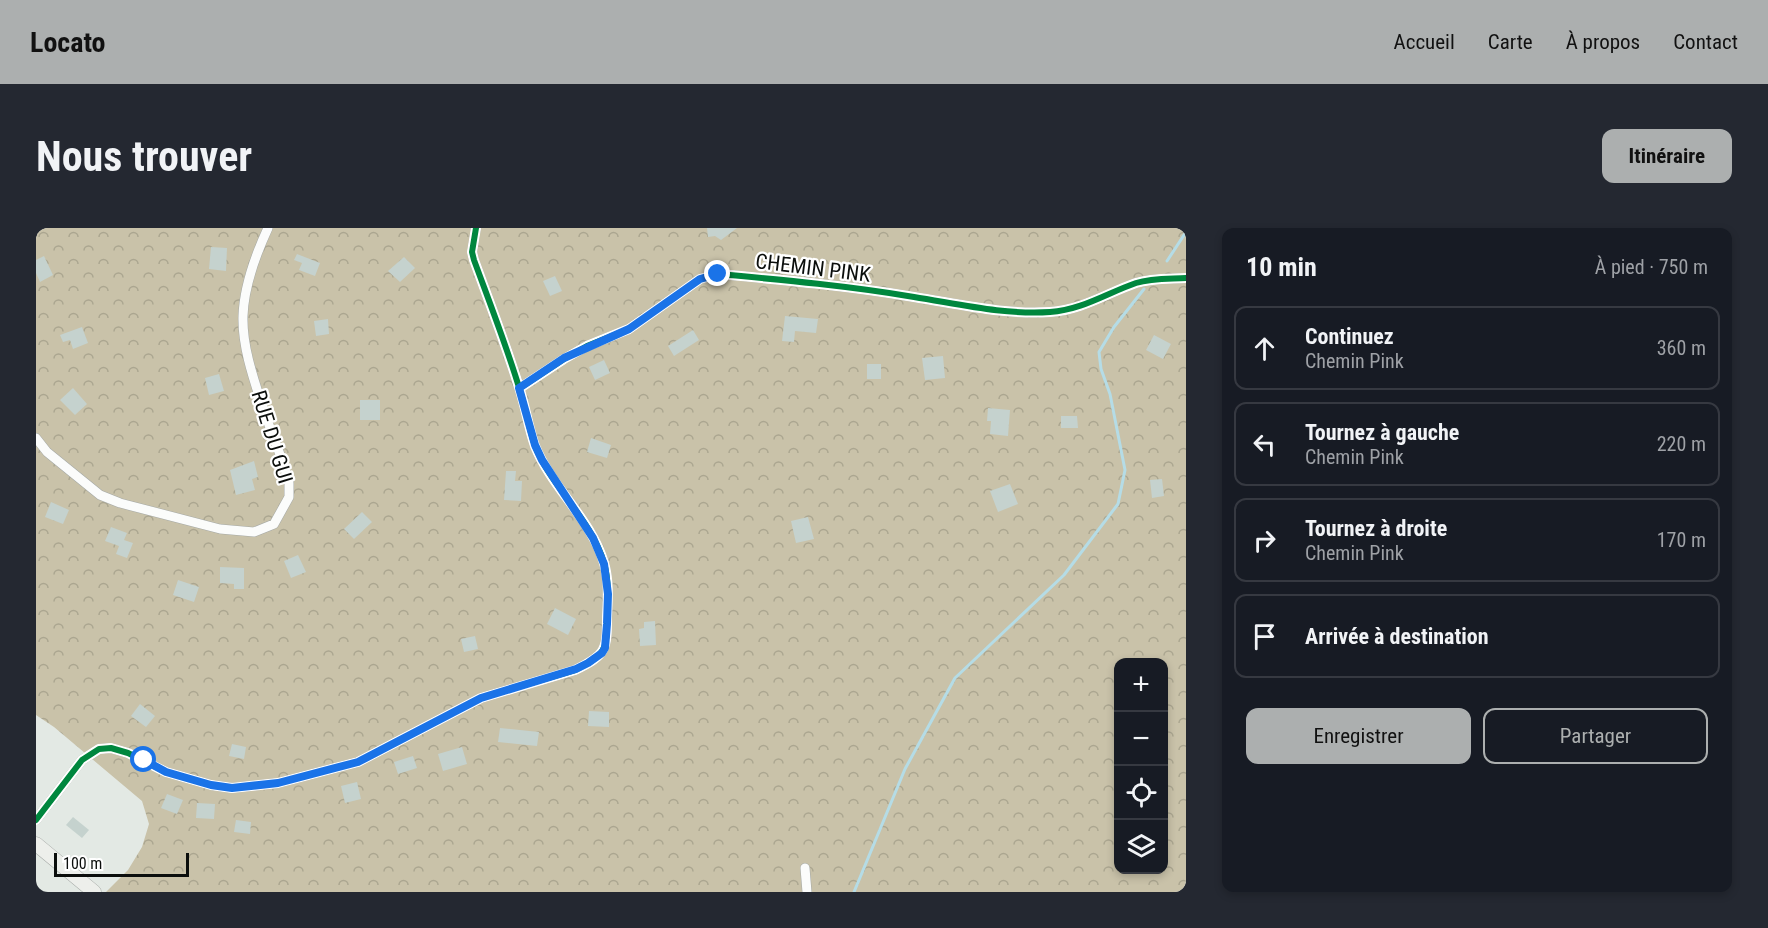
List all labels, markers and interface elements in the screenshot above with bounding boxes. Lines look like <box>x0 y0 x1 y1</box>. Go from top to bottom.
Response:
text: Locato <box>30 26 106 59</box>
text: Accueil <box>1394 30 1455 54</box>
text: Carte <box>1488 30 1533 54</box>
text: À propos <box>1566 30 1640 54</box>
text: Contact <box>1673 30 1738 54</box>
button: Itinéraire <box>1602 129 1732 183</box>
text: Nous trouver <box>36 132 252 181</box>
street label: CHEMIN PINK <box>754 249 872 287</box>
text: 10 min <box>1246 252 1317 282</box>
text: À pied · 750 m <box>1595 255 1708 279</box>
route end <box>704 260 730 286</box>
text: Continuez <box>1305 324 1394 349</box>
icon: ahead <box>1248 332 1281 365</box>
text: 360 m <box>1657 336 1706 360</box>
text: Chemin Pink <box>1305 349 1404 373</box>
street label: RUE DU GUI <box>246 387 298 487</box>
text: Tournez à gauche <box>1305 420 1459 445</box>
icon: left <box>1248 428 1281 461</box>
text: 220 m <box>1657 432 1706 456</box>
text: Chemin Pink <box>1305 445 1404 469</box>
text: Tournez à droite <box>1305 516 1447 541</box>
icon: right <box>1248 524 1281 557</box>
text: 170 m <box>1657 528 1706 552</box>
text: Chemin Pink <box>1305 541 1404 565</box>
icon: arrive <box>1248 620 1281 653</box>
text: Arrivée à destination <box>1305 624 1489 649</box>
map controls <box>1114 658 1168 874</box>
button: + <box>1114 658 1168 712</box>
button: Enregistrer <box>1246 708 1471 764</box>
button: Partager <box>1483 708 1708 764</box>
button: − <box>1114 712 1168 766</box>
route start <box>130 746 156 772</box>
button: locate <box>1114 766 1168 820</box>
button: layers <box>1114 820 1168 874</box>
scale bar <box>54 850 189 878</box>
text: 100 m <box>63 854 102 873</box>

